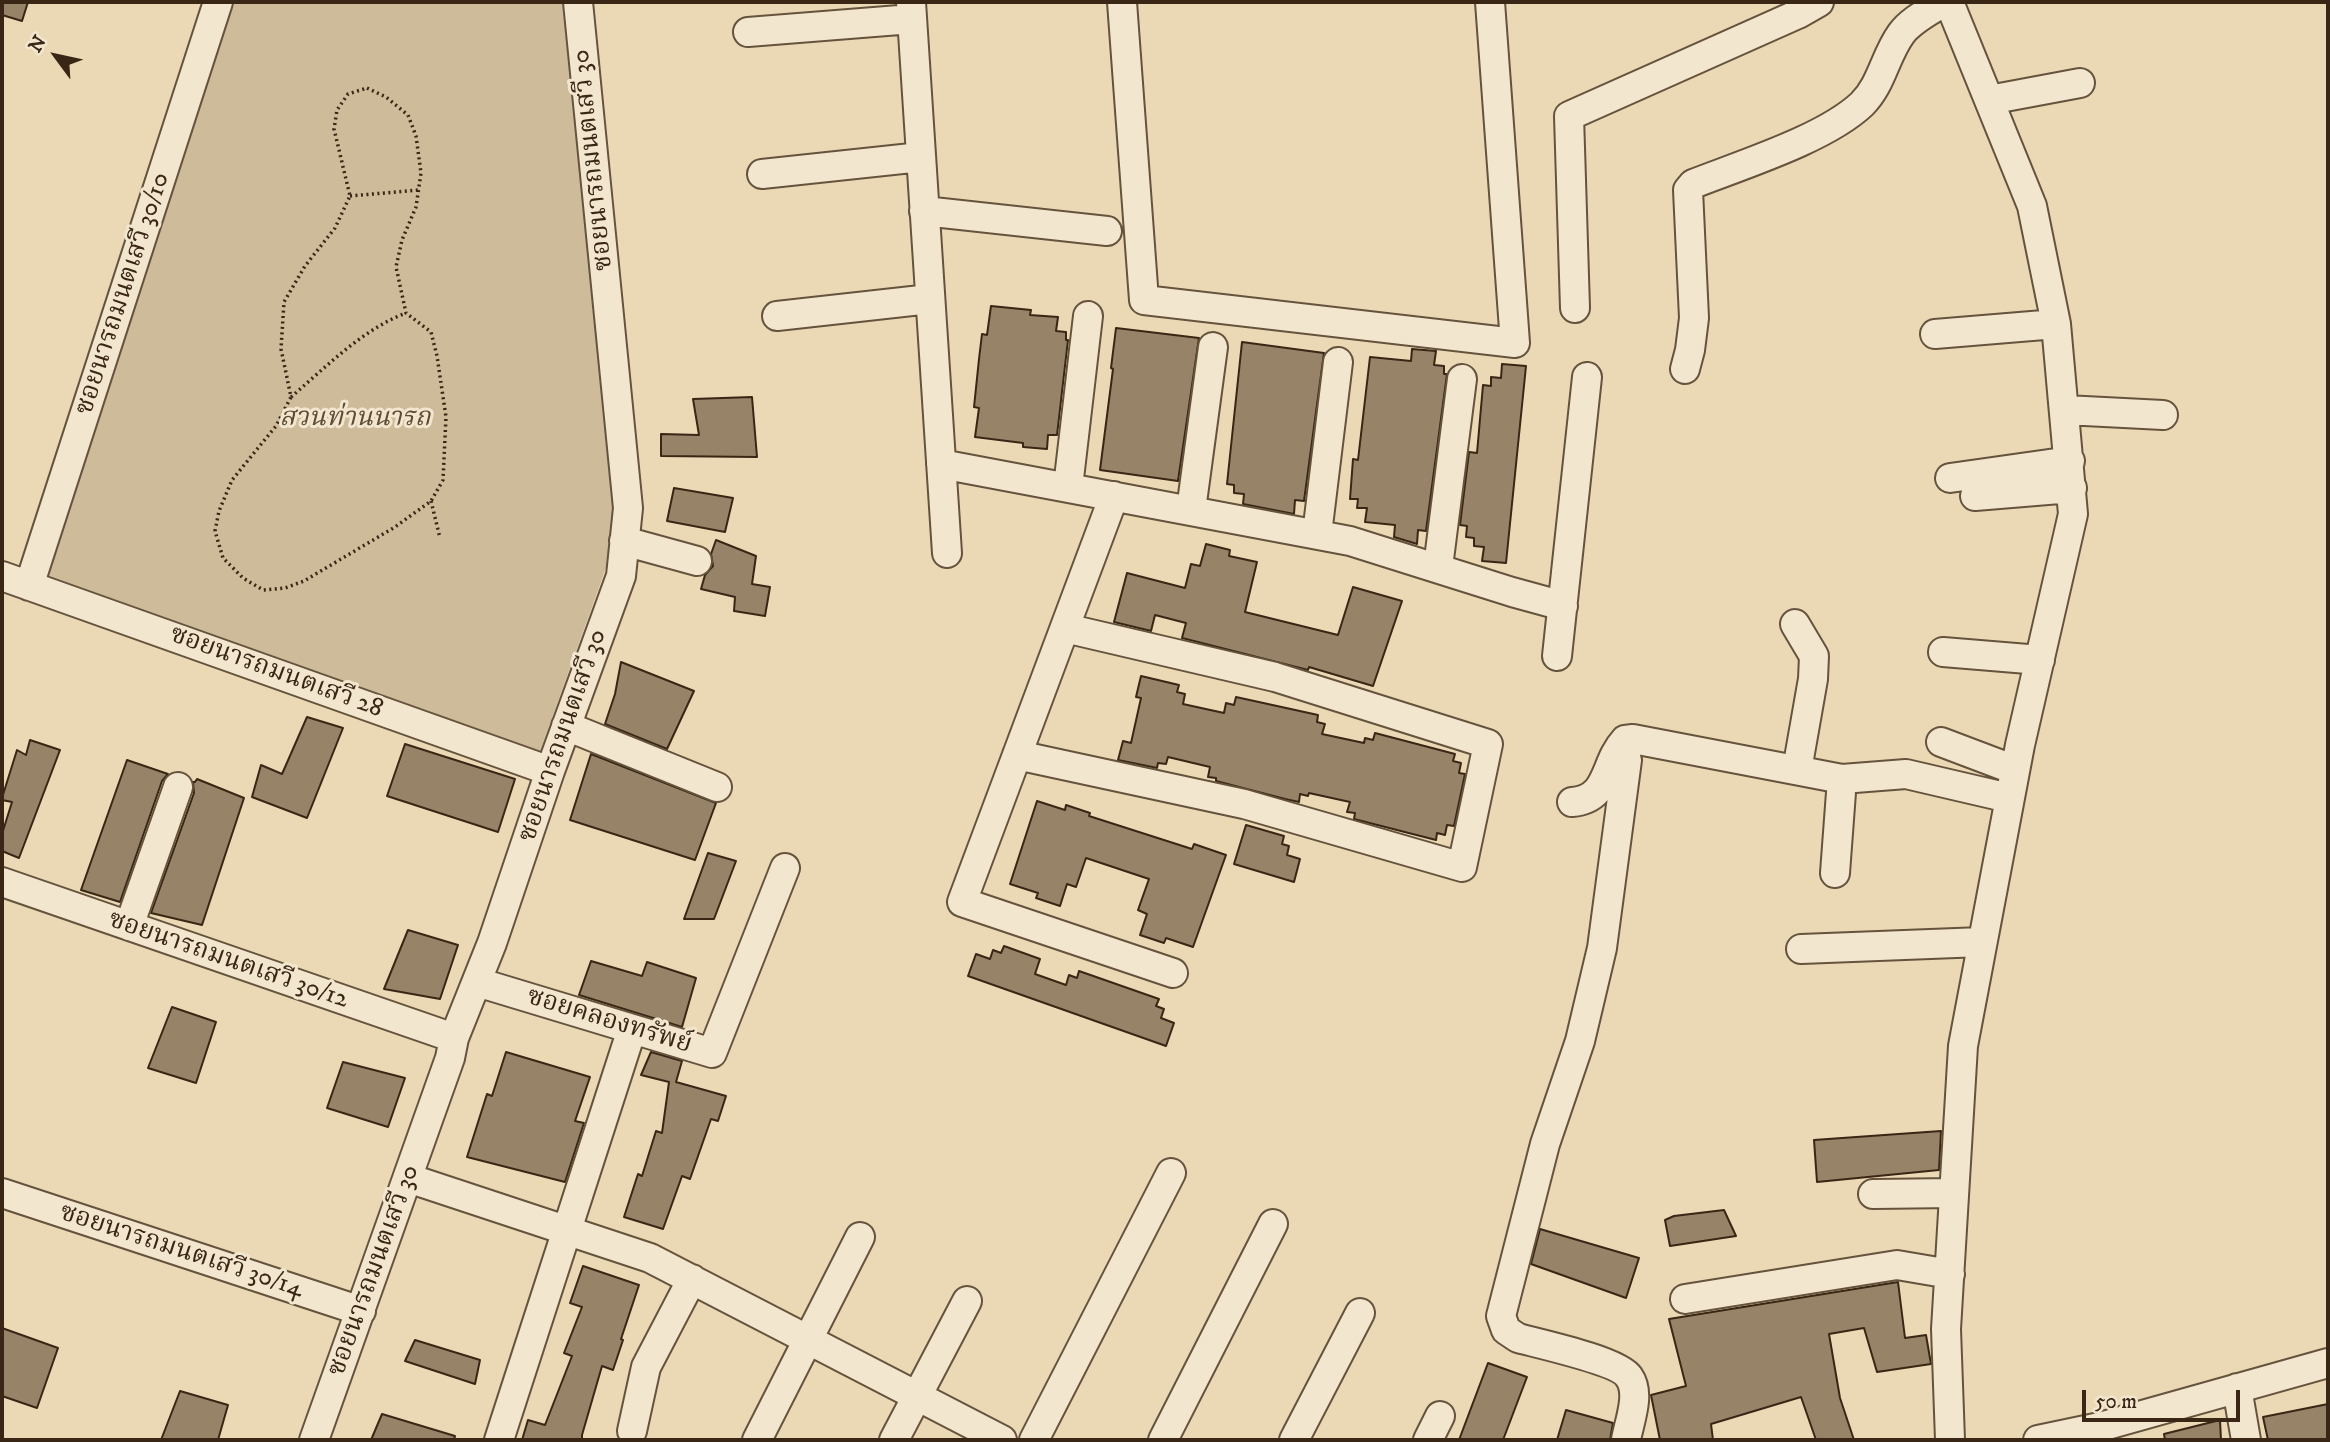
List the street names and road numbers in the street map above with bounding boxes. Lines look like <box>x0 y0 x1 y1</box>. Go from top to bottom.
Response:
street label: ซอยนารถมนตเสวี 30 <box>567 48 621 272</box>
street label: ซอยนารถมนตเสวี 30/10 <box>70 169 178 419</box>
street label: ซอยนารถมนตเสวี 28 <box>165 620 387 726</box>
street label: ซอยนารถมนตเสวี 30 <box>513 626 615 846</box>
street label: ซอยนารถมนตเสวี 30/12 <box>104 905 352 1017</box>
street label: ซอยคลองทรัพย์ <box>523 982 695 1062</box>
street label: ซอยนารถมนตเสวี 30 <box>322 1161 428 1381</box>
street label: ซอยนารถมนตเสวี 30/14 <box>55 1198 307 1306</box>

